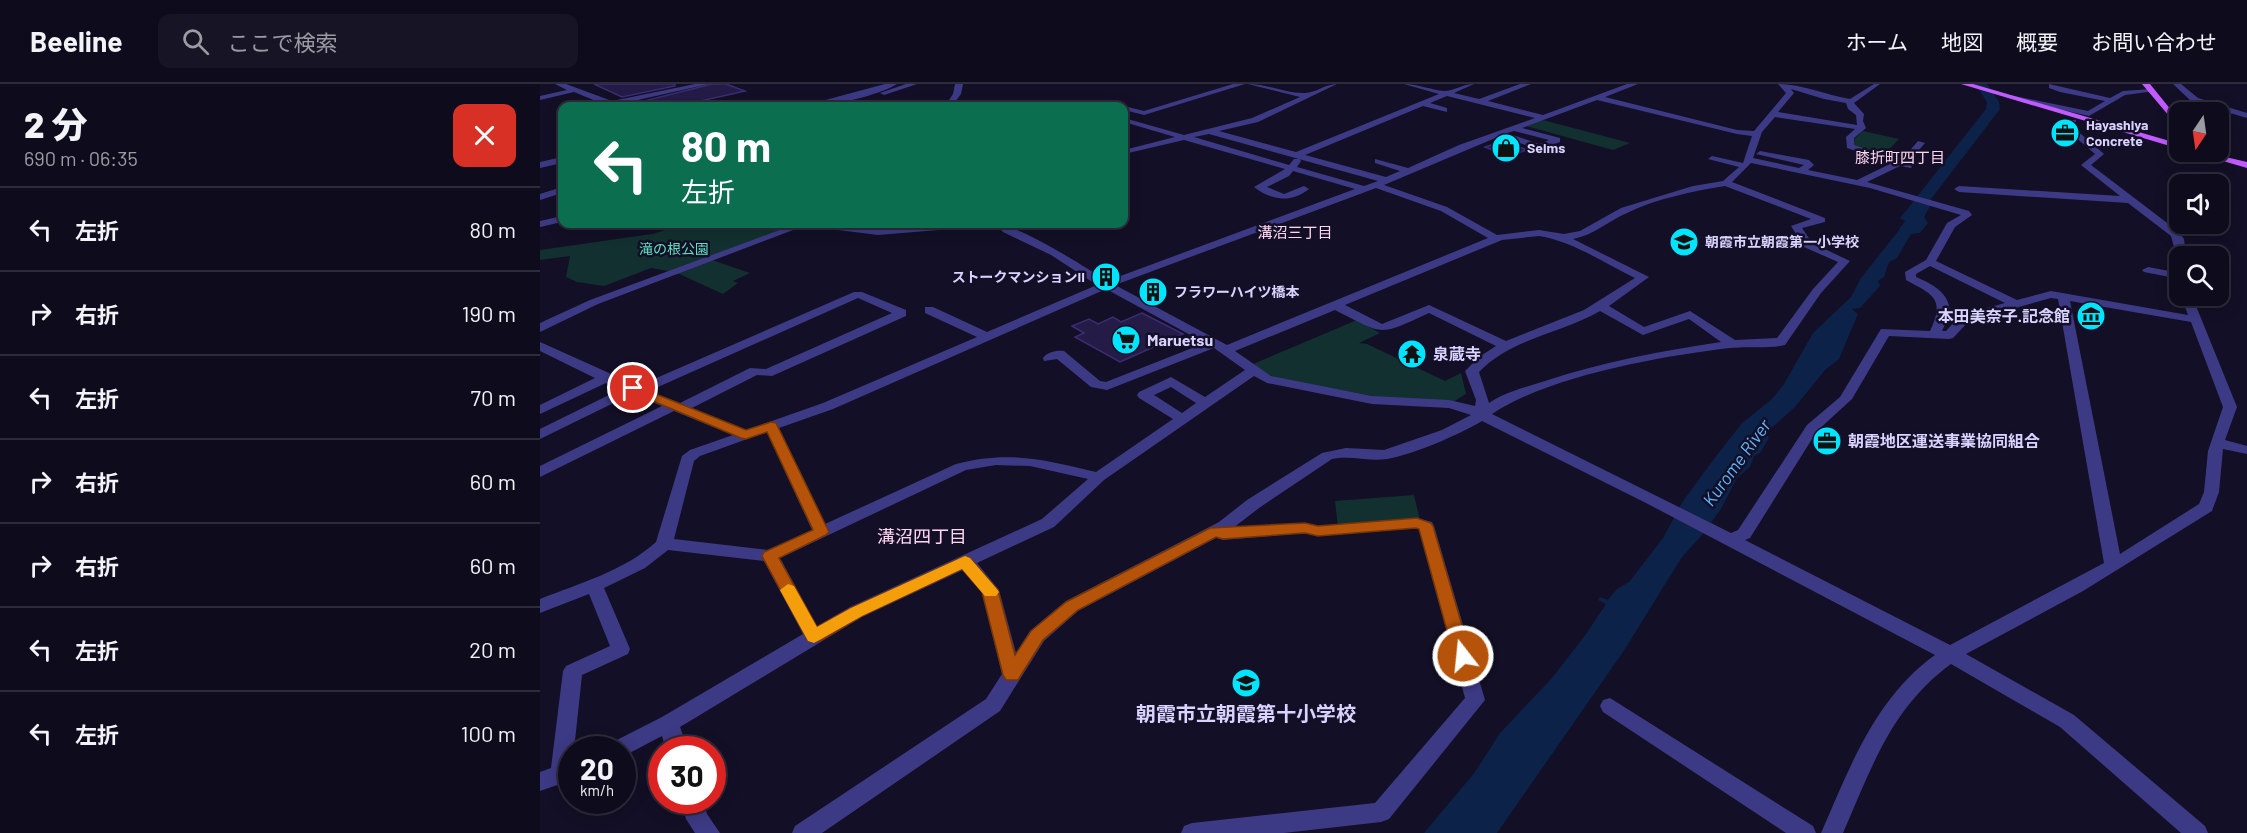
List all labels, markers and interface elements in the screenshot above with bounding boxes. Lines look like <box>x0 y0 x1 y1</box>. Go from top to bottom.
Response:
search box <box>158 14 578 68</box>
text: Beeline <box>30 24 122 58</box>
icon: search <box>179 25 212 58</box>
text: ここで検索 <box>227 29 337 55</box>
text: ホーム <box>1846 29 1908 54</box>
text: 地図 <box>1941 29 1983 54</box>
text: 概要 <box>2016 29 2058 54</box>
text: お問い合わせ <box>2091 29 2217 54</box>
text: 2 分 <box>24 102 88 145</box>
north arrow <box>2169 102 2229 162</box>
map controls <box>2169 102 2229 306</box>
button: close <box>453 104 516 167</box>
place label: Hayashiya Concrete <box>2086 116 2148 149</box>
office icon: Hayashiya Concrete <box>2049 117 2081 149</box>
text: 80 m <box>681 120 771 170</box>
icon: left <box>582 126 660 204</box>
shop icon: Seims <box>1490 132 1522 164</box>
place label: Seims <box>1527 139 1565 156</box>
text: 690 m · 06:35 <box>24 146 138 170</box>
district label: 膝折町四丁目 <box>1855 148 1945 166</box>
button: sound <box>2169 174 2229 234</box>
text: 左折 <box>681 175 735 207</box>
icon: left <box>24 213 57 246</box>
text: 80 m <box>470 216 516 242</box>
text: 左折 <box>75 217 119 243</box>
district label: 溝沼三丁目 <box>1257 223 1333 241</box>
school or university icon: 朝霞市立朝霞第一小学校 <box>1668 226 1700 258</box>
place label: 朝霞市立朝霞第一小学校 <box>1705 233 1859 250</box>
park label: 滝の根公園 <box>639 240 709 257</box>
button: search <box>2169 246 2229 306</box>
building icon: ストークマンションII <box>1090 261 1122 293</box>
place label: ストークマンションII <box>952 268 1085 285</box>
building icon: フラワーハイツ橋本 <box>1137 276 1169 308</box>
place label: フラワーハイツ橋本 <box>1174 283 1299 300</box>
icon: right <box>24 297 57 330</box>
text: 190 m <box>462 300 516 326</box>
museum icon: 本田美奈子.記念館 <box>2075 300 2107 332</box>
text: 右折 <box>75 301 119 327</box>
place label: 本田美奈子.記念館 <box>1938 306 2070 325</box>
supermarket icon: Maruetsu <box>1110 324 1142 356</box>
place label: Maruetsu <box>1147 330 1213 349</box>
temple icon: 泉蔵寺 <box>1396 338 1428 370</box>
place label: 泉蔵寺 <box>1433 344 1481 363</box>
pin <box>607 362 658 413</box>
icon: arrive <box>616 371 649 404</box>
icon: left <box>24 381 57 414</box>
text: 70 m <box>471 384 516 410</box>
text: 左折 <box>75 385 119 411</box>
water label: Kurome River <box>1697 414 1775 510</box>
office icon: 朝霞地区運送事業協同組合 <box>1811 425 1843 457</box>
place label: 朝霞地区運送事業協同組合 <box>1848 431 2040 450</box>
icon: right <box>24 465 57 498</box>
text: 60 m <box>470 468 516 494</box>
text: 右折 <box>75 469 119 495</box>
district label: 溝沼四丁目 <box>877 525 967 547</box>
icon: right <box>24 549 57 582</box>
text: 60 m <box>470 552 516 578</box>
text: 右折 <box>75 553 119 579</box>
position arrow <box>1431 624 1495 688</box>
icon: left <box>24 633 57 666</box>
text: 20 m <box>469 636 516 662</box>
text: 左折 <box>75 637 119 663</box>
school or university icon: 朝霞市立朝霞第十小学校 <box>1230 667 1262 699</box>
place label: 朝霞市立朝霞第十小学校 <box>1136 701 1356 725</box>
icon: left <box>24 717 57 750</box>
text: 100 m <box>461 720 516 746</box>
text: 左折 <box>75 721 119 747</box>
speed limit sign: 30 <box>648 736 726 814</box>
text: 20 <box>580 750 614 786</box>
text: km/h <box>580 781 614 799</box>

